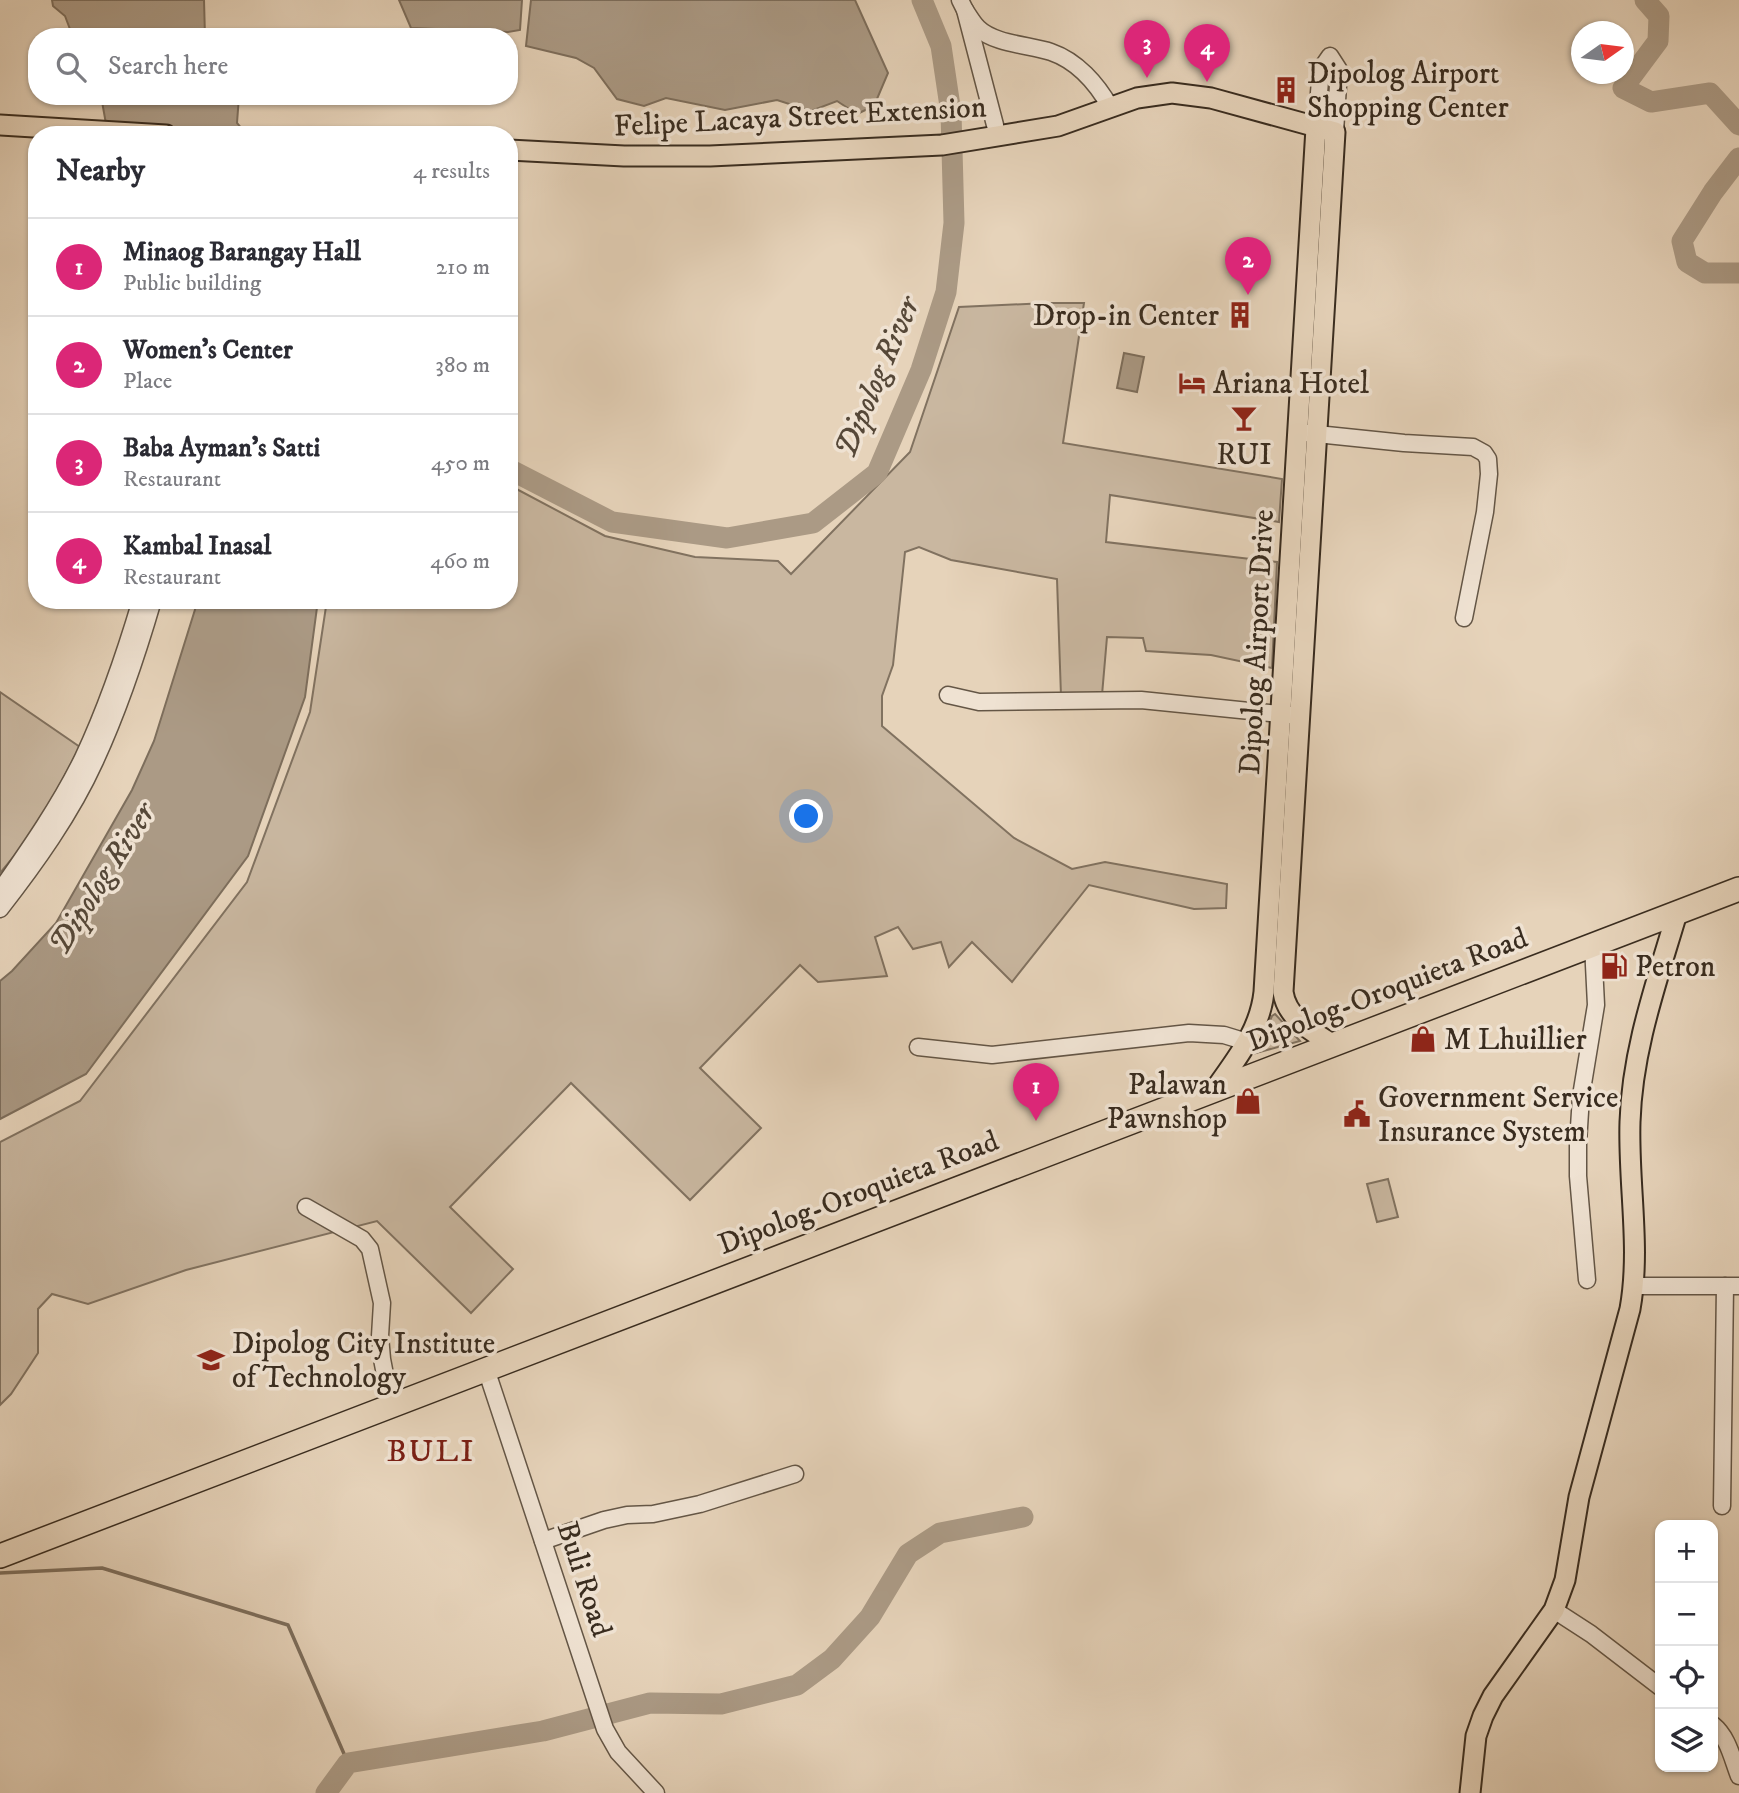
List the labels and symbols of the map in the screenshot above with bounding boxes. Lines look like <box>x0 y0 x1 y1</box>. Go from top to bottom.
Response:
pin: 3 <box>1124 20 1170 78</box>
north arrow <box>1571 21 1634 84</box>
pin: 4 <box>1184 24 1230 82</box>
place label: Dipolog Airport Shopping Center <box>1307 56 1509 127</box>
building icon: Dipolog Airport Shopping Center <box>1271 75 1301 105</box>
street label: Felipe Lacaya Street Extension <box>613 89 988 146</box>
pin: 2 <box>1225 237 1271 295</box>
water label: Dipolog River <box>826 289 931 464</box>
place label: Drop-in Center <box>1033 298 1219 335</box>
building icon: Drop-in Center <box>1225 300 1255 330</box>
place label: Ariana Hotel <box>1213 366 1369 403</box>
hotel icon: Ariana Hotel <box>1177 368 1207 398</box>
bar icon: RUI <box>1229 403 1259 433</box>
place label: RUI <box>1216 437 1272 474</box>
street label: Dipolog Airport Drive <box>1232 508 1283 776</box>
water label: Dipolog River <box>40 794 166 962</box>
your location <box>789 799 823 833</box>
street label: Dipolog-Oroquieta Road <box>1242 920 1533 1061</box>
place label: Petron <box>1635 949 1716 986</box>
fuel station icon: Petron <box>1599 951 1629 981</box>
place label: M Lhuillier <box>1444 1022 1587 1059</box>
shop icon: M Lhuillier <box>1408 1024 1438 1054</box>
pin: 1 <box>1013 1063 1059 1121</box>
place label: Palawan Pawnshop <box>1107 1067 1227 1138</box>
place label: Government Service Insurance System <box>1378 1080 1618 1151</box>
shop icon: Palawan Pawnshop <box>1233 1086 1263 1116</box>
public building icon: Government Service Insurance System <box>1342 1099 1372 1129</box>
street label: Dipolog-Oroquieta Road <box>713 1123 1004 1264</box>
place label: Dipolog City Institute of Technology <box>232 1326 495 1397</box>
school or university icon: Dipolog City Institute of Technology <box>196 1345 226 1375</box>
district label: BULI <box>386 1432 476 1472</box>
street label: Buli Road <box>548 1517 620 1642</box>

